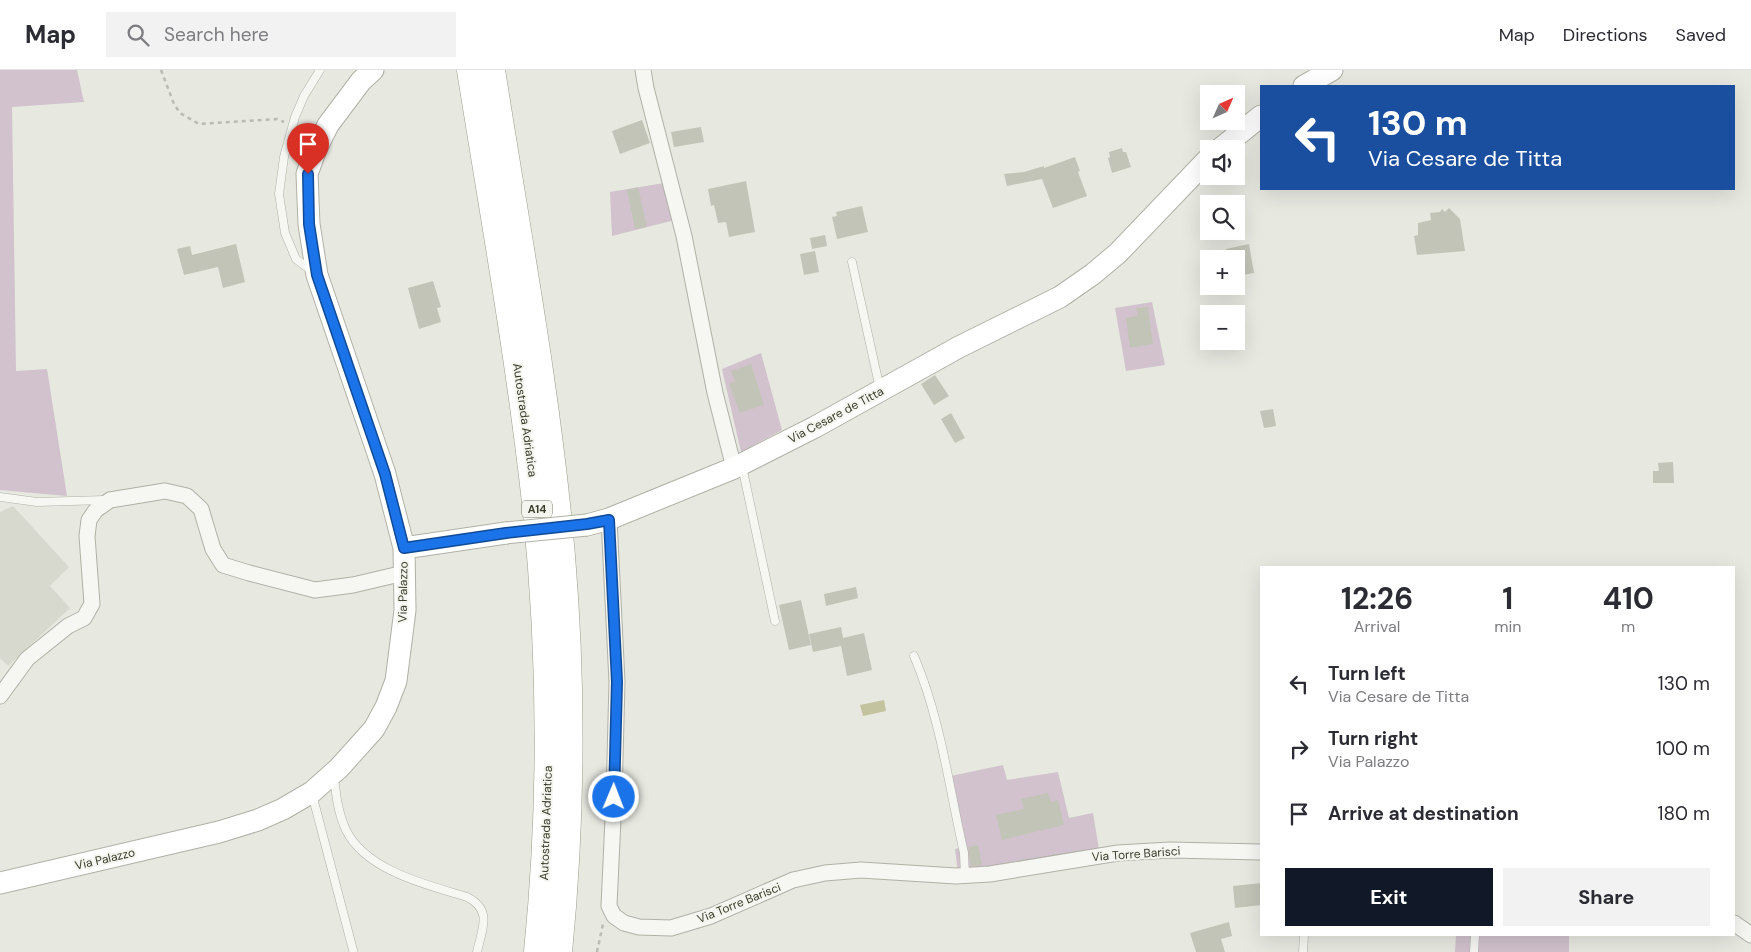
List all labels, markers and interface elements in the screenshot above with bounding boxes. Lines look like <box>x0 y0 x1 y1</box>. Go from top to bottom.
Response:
search box <box>106 12 456 57</box>
text: Map <box>25 19 76 50</box>
icon: search <box>124 21 152 49</box>
text: Search here <box>164 22 269 47</box>
text: Map <box>1499 23 1535 47</box>
text: Directions <box>1563 23 1648 47</box>
text: Saved <box>1676 23 1726 47</box>
north arrow <box>1200 85 1245 130</box>
map controls <box>1200 85 1245 350</box>
text: 130 m <box>1368 100 1468 146</box>
icon: left <box>1285 105 1350 170</box>
pin <box>287 123 329 174</box>
icon: arrive <box>294 130 322 158</box>
button: sound <box>1200 140 1245 185</box>
text: Via Cesare de Titta <box>1368 144 1562 173</box>
button: search <box>1200 195 1245 240</box>
button: + <box>1200 250 1245 295</box>
button: − <box>1200 305 1245 350</box>
street label: Autostrada Adriatica <box>509 362 541 478</box>
street label: Via Cesare de Titta <box>785 383 887 447</box>
road number: A14 <box>522 500 552 518</box>
street label: Via Palazzo <box>394 561 412 623</box>
text: 12:26 <box>1341 579 1413 618</box>
text: 1 <box>1502 579 1513 618</box>
text: 410 <box>1602 579 1654 618</box>
text: Arrival <box>1354 616 1400 637</box>
text: min <box>1494 616 1521 637</box>
text: m <box>1621 616 1635 637</box>
text: Turn left <box>1328 661 1406 686</box>
icon: left <box>1285 670 1313 698</box>
text: 130 m <box>1658 671 1710 696</box>
text: Via Cesare de Titta <box>1328 686 1469 707</box>
text: Turn right <box>1328 726 1418 751</box>
icon: right <box>1285 735 1313 763</box>
text: 100 m <box>1656 736 1710 761</box>
text: Via Palazzo <box>1328 751 1410 772</box>
street label: Autostrada Adriatica <box>536 765 556 881</box>
position arrow <box>587 770 639 822</box>
icon: arrive <box>1285 800 1313 828</box>
text: Arrive at destination <box>1328 801 1519 826</box>
text: 180 m <box>1658 801 1710 826</box>
street label: Via Torre Barisci <box>1091 843 1181 865</box>
street label: Via Palazzo <box>73 844 137 874</box>
button: Exit <box>1285 868 1493 926</box>
button: Share <box>1503 868 1710 926</box>
street label: Via Torre Barisci <box>695 879 783 927</box>

